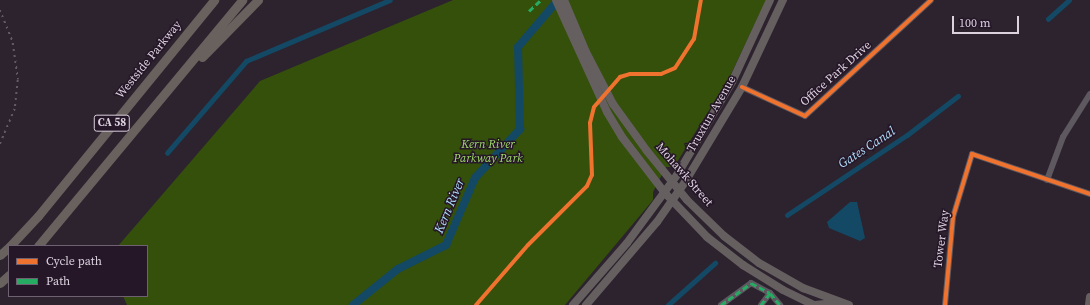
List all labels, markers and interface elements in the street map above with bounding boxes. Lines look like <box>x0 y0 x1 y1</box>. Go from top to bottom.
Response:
scale bar <box>954 8 1021 34</box>
text: 100 m <box>959 15 991 31</box>
street label: Westside Parkway <box>113 18 185 102</box>
street label: Office Park Drive <box>798 38 874 110</box>
street label: Truxtun Avenue <box>684 73 740 155</box>
road number: CA 58 <box>93 114 131 132</box>
water label: Gates Canal <box>836 124 898 172</box>
park label: Kern River Parkway Park <box>453 138 523 166</box>
street label: Mohawk Street <box>653 140 715 210</box>
water label: Kern River <box>431 176 469 236</box>
street label: Tower Way <box>931 209 953 269</box>
legend <box>8 245 148 297</box>
text: Cycle path <box>46 253 102 269</box>
text: Path <box>46 273 70 289</box>

